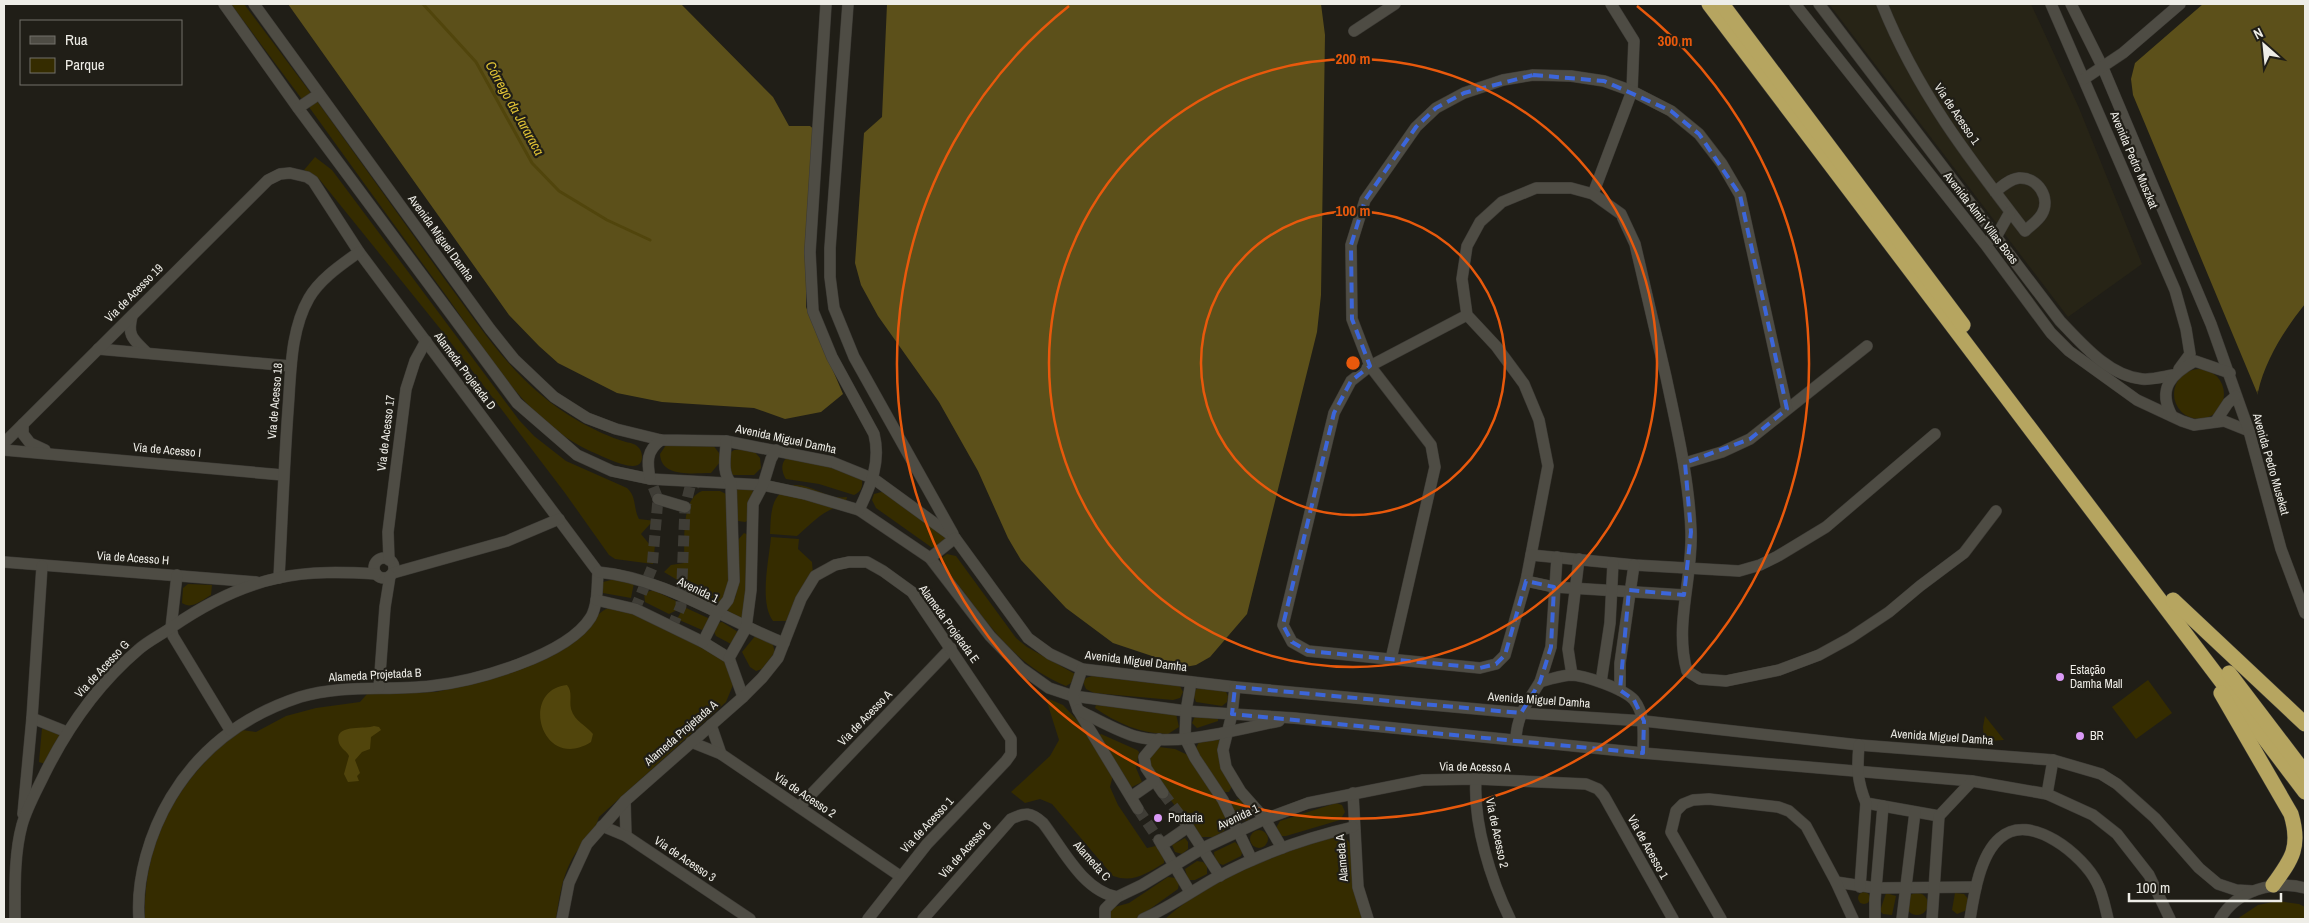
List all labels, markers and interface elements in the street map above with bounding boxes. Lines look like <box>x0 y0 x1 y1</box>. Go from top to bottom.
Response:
legend <box>20 20 182 85</box>
north arrow <box>2239 20 2289 70</box>
text: N <box>2250 24 2266 43</box>
text: Rua <box>65 29 88 50</box>
text: 300 m <box>1658 30 1692 51</box>
text: 200 m <box>1336 48 1370 69</box>
text: Parque <box>65 54 105 75</box>
water label: Córrego da Jararaca <box>482 58 548 158</box>
street label: Via de Acesso 1 <box>1931 80 1984 148</box>
street label: Avenida Pedro Muszkat <box>2106 108 2162 211</box>
street label: Avenida Almir Villas Boas <box>1939 168 2022 267</box>
street label: Avenida Miguel Damha <box>404 191 478 285</box>
text: 100 m <box>1336 200 1370 221</box>
street label: Via de Acesso 19 <box>101 260 167 326</box>
street label: Alameda Projetada D <box>430 328 500 413</box>
centre of rings <box>1344 354 1362 372</box>
street label: Via de Acesso 18 <box>264 362 286 440</box>
street label: Via de Acesso 17 <box>373 394 399 472</box>
street label: Avenida Pedro Musekat <box>2249 410 2293 517</box>
street label: Avenida Miguel Damha <box>733 420 838 458</box>
street label: Via de Acesso I <box>132 439 202 461</box>
street label: Via de Acesso H <box>96 547 170 569</box>
street label: Avenida 1 <box>674 573 722 607</box>
street label: Alameda Projetada E <box>915 581 983 666</box>
street label: Via de Acesso G <box>71 637 133 701</box>
street label: Avenida Miguel Damha <box>1083 647 1188 675</box>
place label: Estação Damha Mall <box>2070 662 2123 692</box>
street label: Alameda Projetada B <box>327 665 422 685</box>
marker: Estação Damha Mall <box>2054 671 2066 683</box>
street label: Via de Acesso A <box>834 686 896 749</box>
street label: Avenida Miguel Damha <box>1486 688 1591 712</box>
street label: Alameda Projetada A <box>640 696 721 770</box>
street label: Avenida Miguel Damha <box>1889 725 1994 749</box>
place label: BR <box>2090 728 2104 744</box>
marker: BR <box>2074 730 2086 742</box>
street label: Via de Acesso A <box>1439 758 1511 776</box>
street label: Via de Acesso 2 <box>771 769 839 821</box>
street label: Via de Acesso 1 <box>897 793 957 856</box>
street label: Via de Acesso 2 <box>1482 797 1512 869</box>
street label: Avenida 1 <box>1214 800 1262 834</box>
place label: Portaria <box>1168 810 1204 826</box>
marker: Portaria <box>1152 812 1164 824</box>
street label: Via de Acesso 1 <box>1624 812 1672 882</box>
street label: Via de Acesso 6 <box>935 818 995 882</box>
street label: Via de Acesso 3 <box>651 833 719 885</box>
street label: Alameda A <box>1332 833 1352 883</box>
street label: Alameda C <box>1069 837 1114 884</box>
scale bar <box>2129 870 2282 902</box>
text: 100 m <box>2136 877 2170 898</box>

